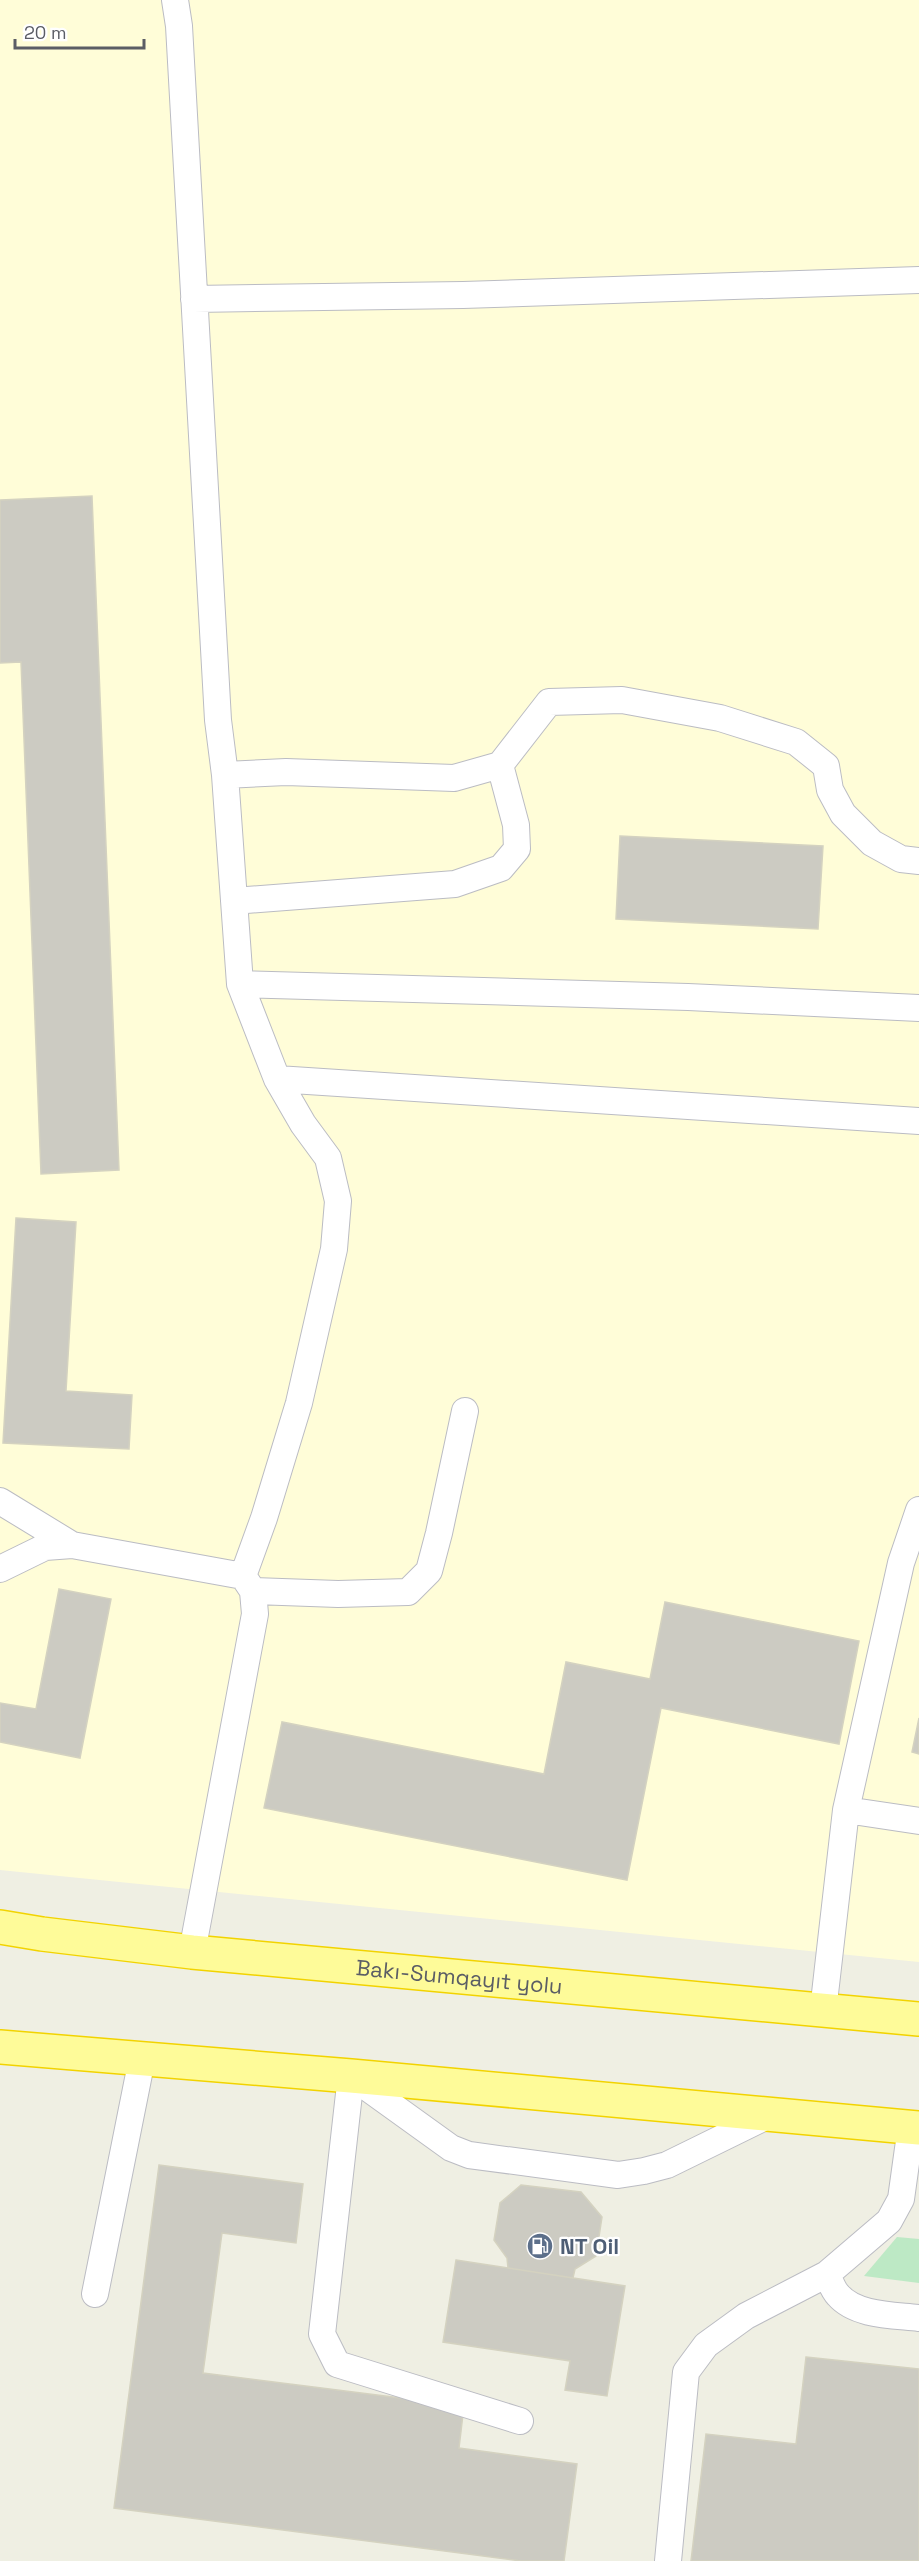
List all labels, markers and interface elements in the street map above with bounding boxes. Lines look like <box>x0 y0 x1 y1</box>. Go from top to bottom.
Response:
scale bar <box>15 12 144 50</box>
text: 20 m <box>24 21 67 44</box>
street label: Bakı-Sumqayıt yolu <box>355 1953 564 2000</box>
fuel station icon: NT Oil <box>525 2231 555 2261</box>
place label: NT Oil <box>560 2232 619 2260</box>

